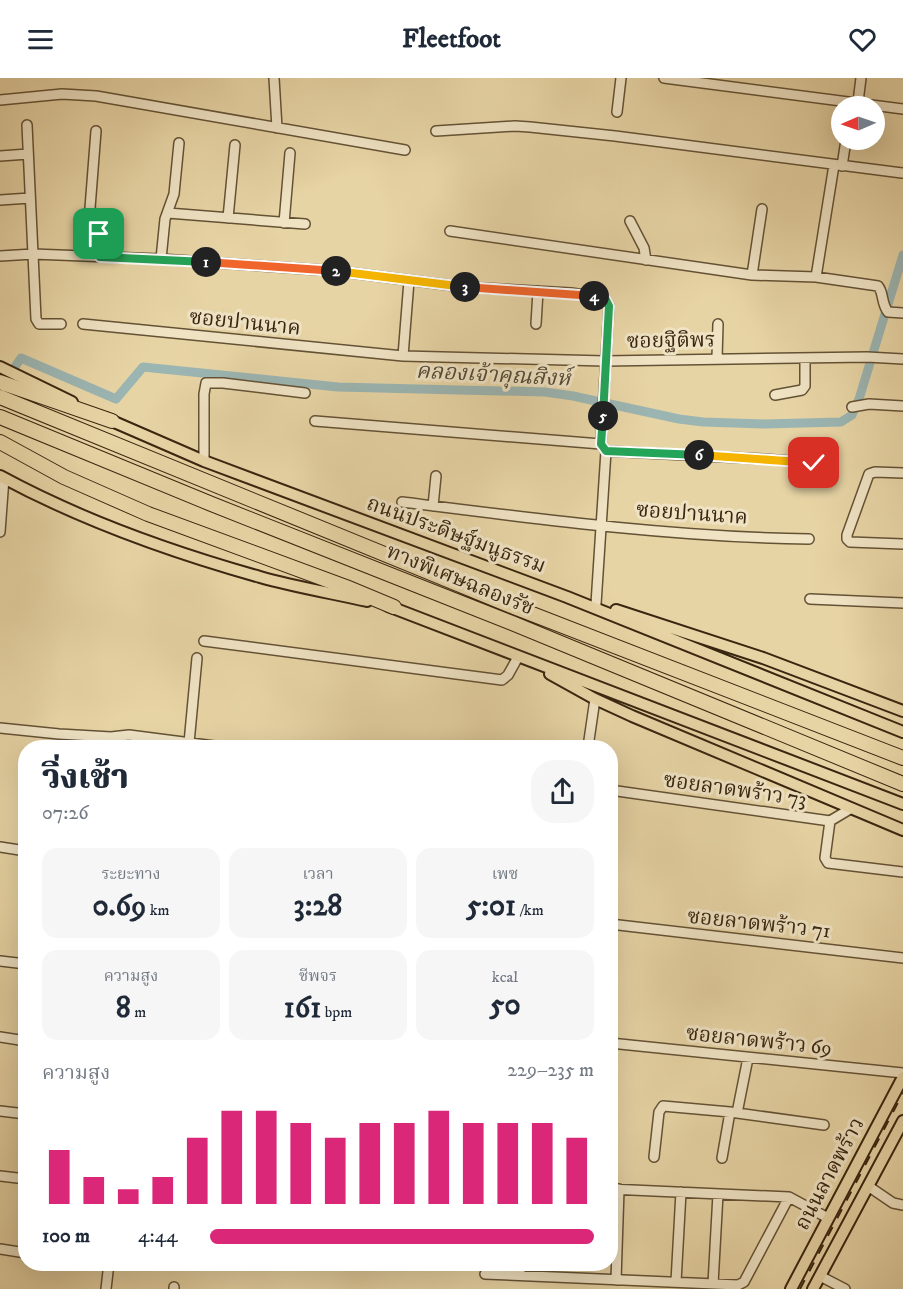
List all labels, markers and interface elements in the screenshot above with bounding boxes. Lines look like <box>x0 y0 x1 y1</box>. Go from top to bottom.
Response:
text: Fleetfoot <box>402 22 501 56</box>
icon: menu <box>24 23 57 56</box>
icon: heart <box>846 23 879 56</box>
north arrow <box>831 96 885 150</box>
map controls <box>831 96 885 150</box>
pin <box>73 208 124 259</box>
icon: arrive <box>82 217 115 250</box>
pin: 1 <box>191 247 221 277</box>
text: 1 <box>203 252 209 272</box>
pin: 2 <box>321 256 351 286</box>
text: 2 <box>332 261 340 281</box>
pin: 3 <box>450 272 480 302</box>
text: 3 <box>462 277 468 297</box>
pin: 4 <box>579 281 609 311</box>
text: 4 <box>589 286 599 306</box>
street label: ซอยปานนาค <box>188 304 302 342</box>
street label: ซอยฐิติพร <box>626 327 716 355</box>
water label: คลองเจ้าคุณสิงห์ <box>415 357 575 393</box>
pin: 5 <box>588 401 618 431</box>
text: 5 <box>599 406 607 426</box>
pin <box>788 437 839 488</box>
pin: 6 <box>684 440 714 470</box>
text: 6 <box>695 445 703 465</box>
icon: check <box>797 446 830 479</box>
street label: ถนนประดิษฐ์มนูธรรม <box>363 490 549 579</box>
street label: ซอยปานนาค <box>635 497 749 531</box>
street label: ทางพิเศษฉลองรัช <box>382 539 538 621</box>
text: วิ่งเช้า <box>42 758 129 799</box>
button: share <box>531 760 594 823</box>
street label: ซอยลาดพร้าว 73 <box>662 767 808 813</box>
text: 07:26 <box>42 801 89 826</box>
text: ระยะทาง <box>101 864 161 884</box>
text: เวลา <box>302 864 334 884</box>
text: เพซ <box>492 864 518 884</box>
text: 0.69 <box>92 888 146 925</box>
text: 3:28 <box>294 888 342 925</box>
text: 5:01 <box>466 888 516 925</box>
text: km <box>146 900 170 920</box>
text: /km <box>516 900 544 920</box>
street label: ซอยลาดพร้าว 71 <box>686 904 832 944</box>
text: ความสูง <box>104 966 158 986</box>
text: ชีพจร <box>299 966 337 986</box>
text: kcal <box>492 967 518 987</box>
text: 50 <box>489 987 521 1024</box>
text: 8 <box>116 990 131 1027</box>
text: 161 <box>284 990 321 1027</box>
text: m <box>131 1002 146 1022</box>
text: bpm <box>321 1002 352 1022</box>
street label: ซอยลาดพร้าว 69 <box>685 1020 833 1062</box>
text: 229–235 m <box>507 1058 594 1083</box>
text: ความสูง <box>42 1061 110 1086</box>
street label: ถนนลาดพร้าว <box>789 1113 871 1235</box>
text: 100 m <box>42 1224 90 1249</box>
text: 4:44 <box>138 1224 178 1249</box>

